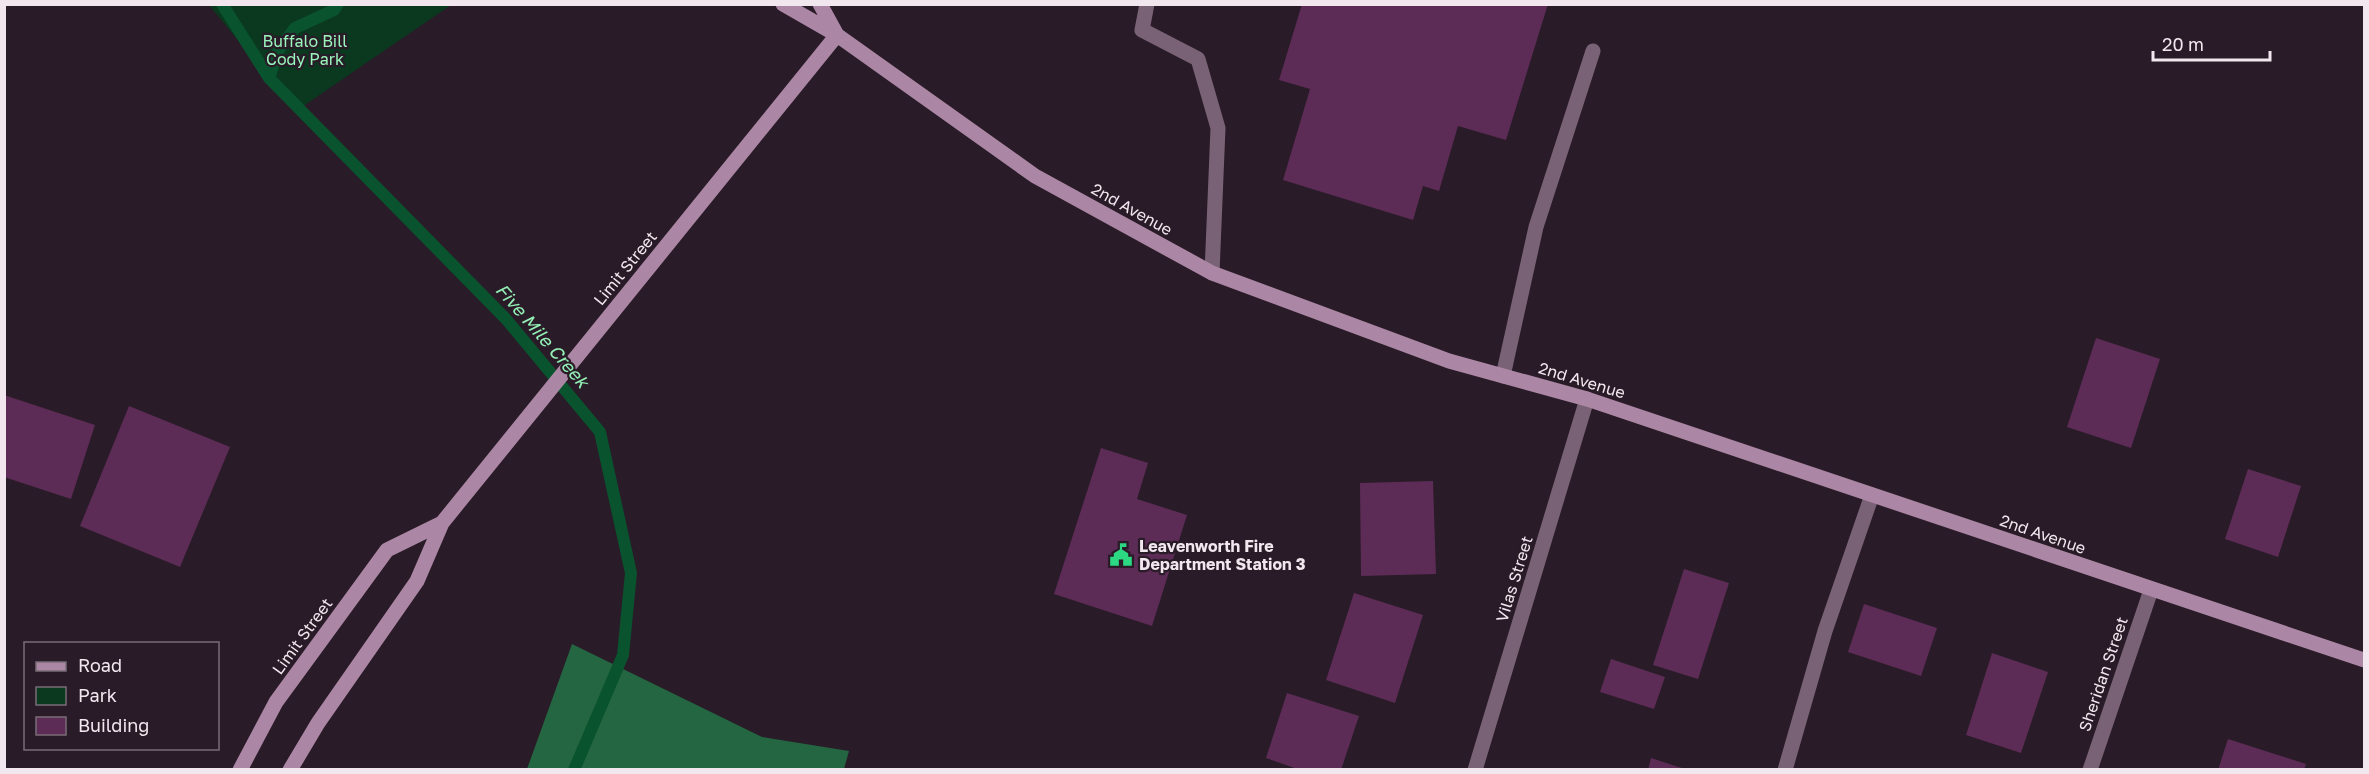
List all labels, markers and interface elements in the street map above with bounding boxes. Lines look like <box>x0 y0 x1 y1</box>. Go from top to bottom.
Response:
scale bar <box>2153 24 2270 62</box>
park label: Buffalo Bill Cody Park <box>263 31 347 69</box>
text: 20 m <box>2162 33 2204 55</box>
street label: 2nd Avenue <box>1088 179 1176 239</box>
street label: Limit Street <box>589 227 661 309</box>
water label: Five Mile Creek <box>491 279 595 393</box>
street label: 2nd Avenue <box>1536 357 1628 403</box>
street label: 2nd Avenue <box>1997 510 2089 558</box>
street label: Vilas Street <box>1491 534 1537 624</box>
place label: Leavenworth Fire Department Station 3 <box>1139 536 1306 574</box>
public building icon: Leavenworth Fire Department Station 3 <box>1108 542 1134 568</box>
street label: Limit Street <box>268 594 336 678</box>
street label: Sheridan Street <box>2074 614 2132 734</box>
legend <box>24 642 219 750</box>
text: Road <box>78 654 122 676</box>
text: Park <box>78 684 117 706</box>
text: Building <box>78 714 149 736</box>

